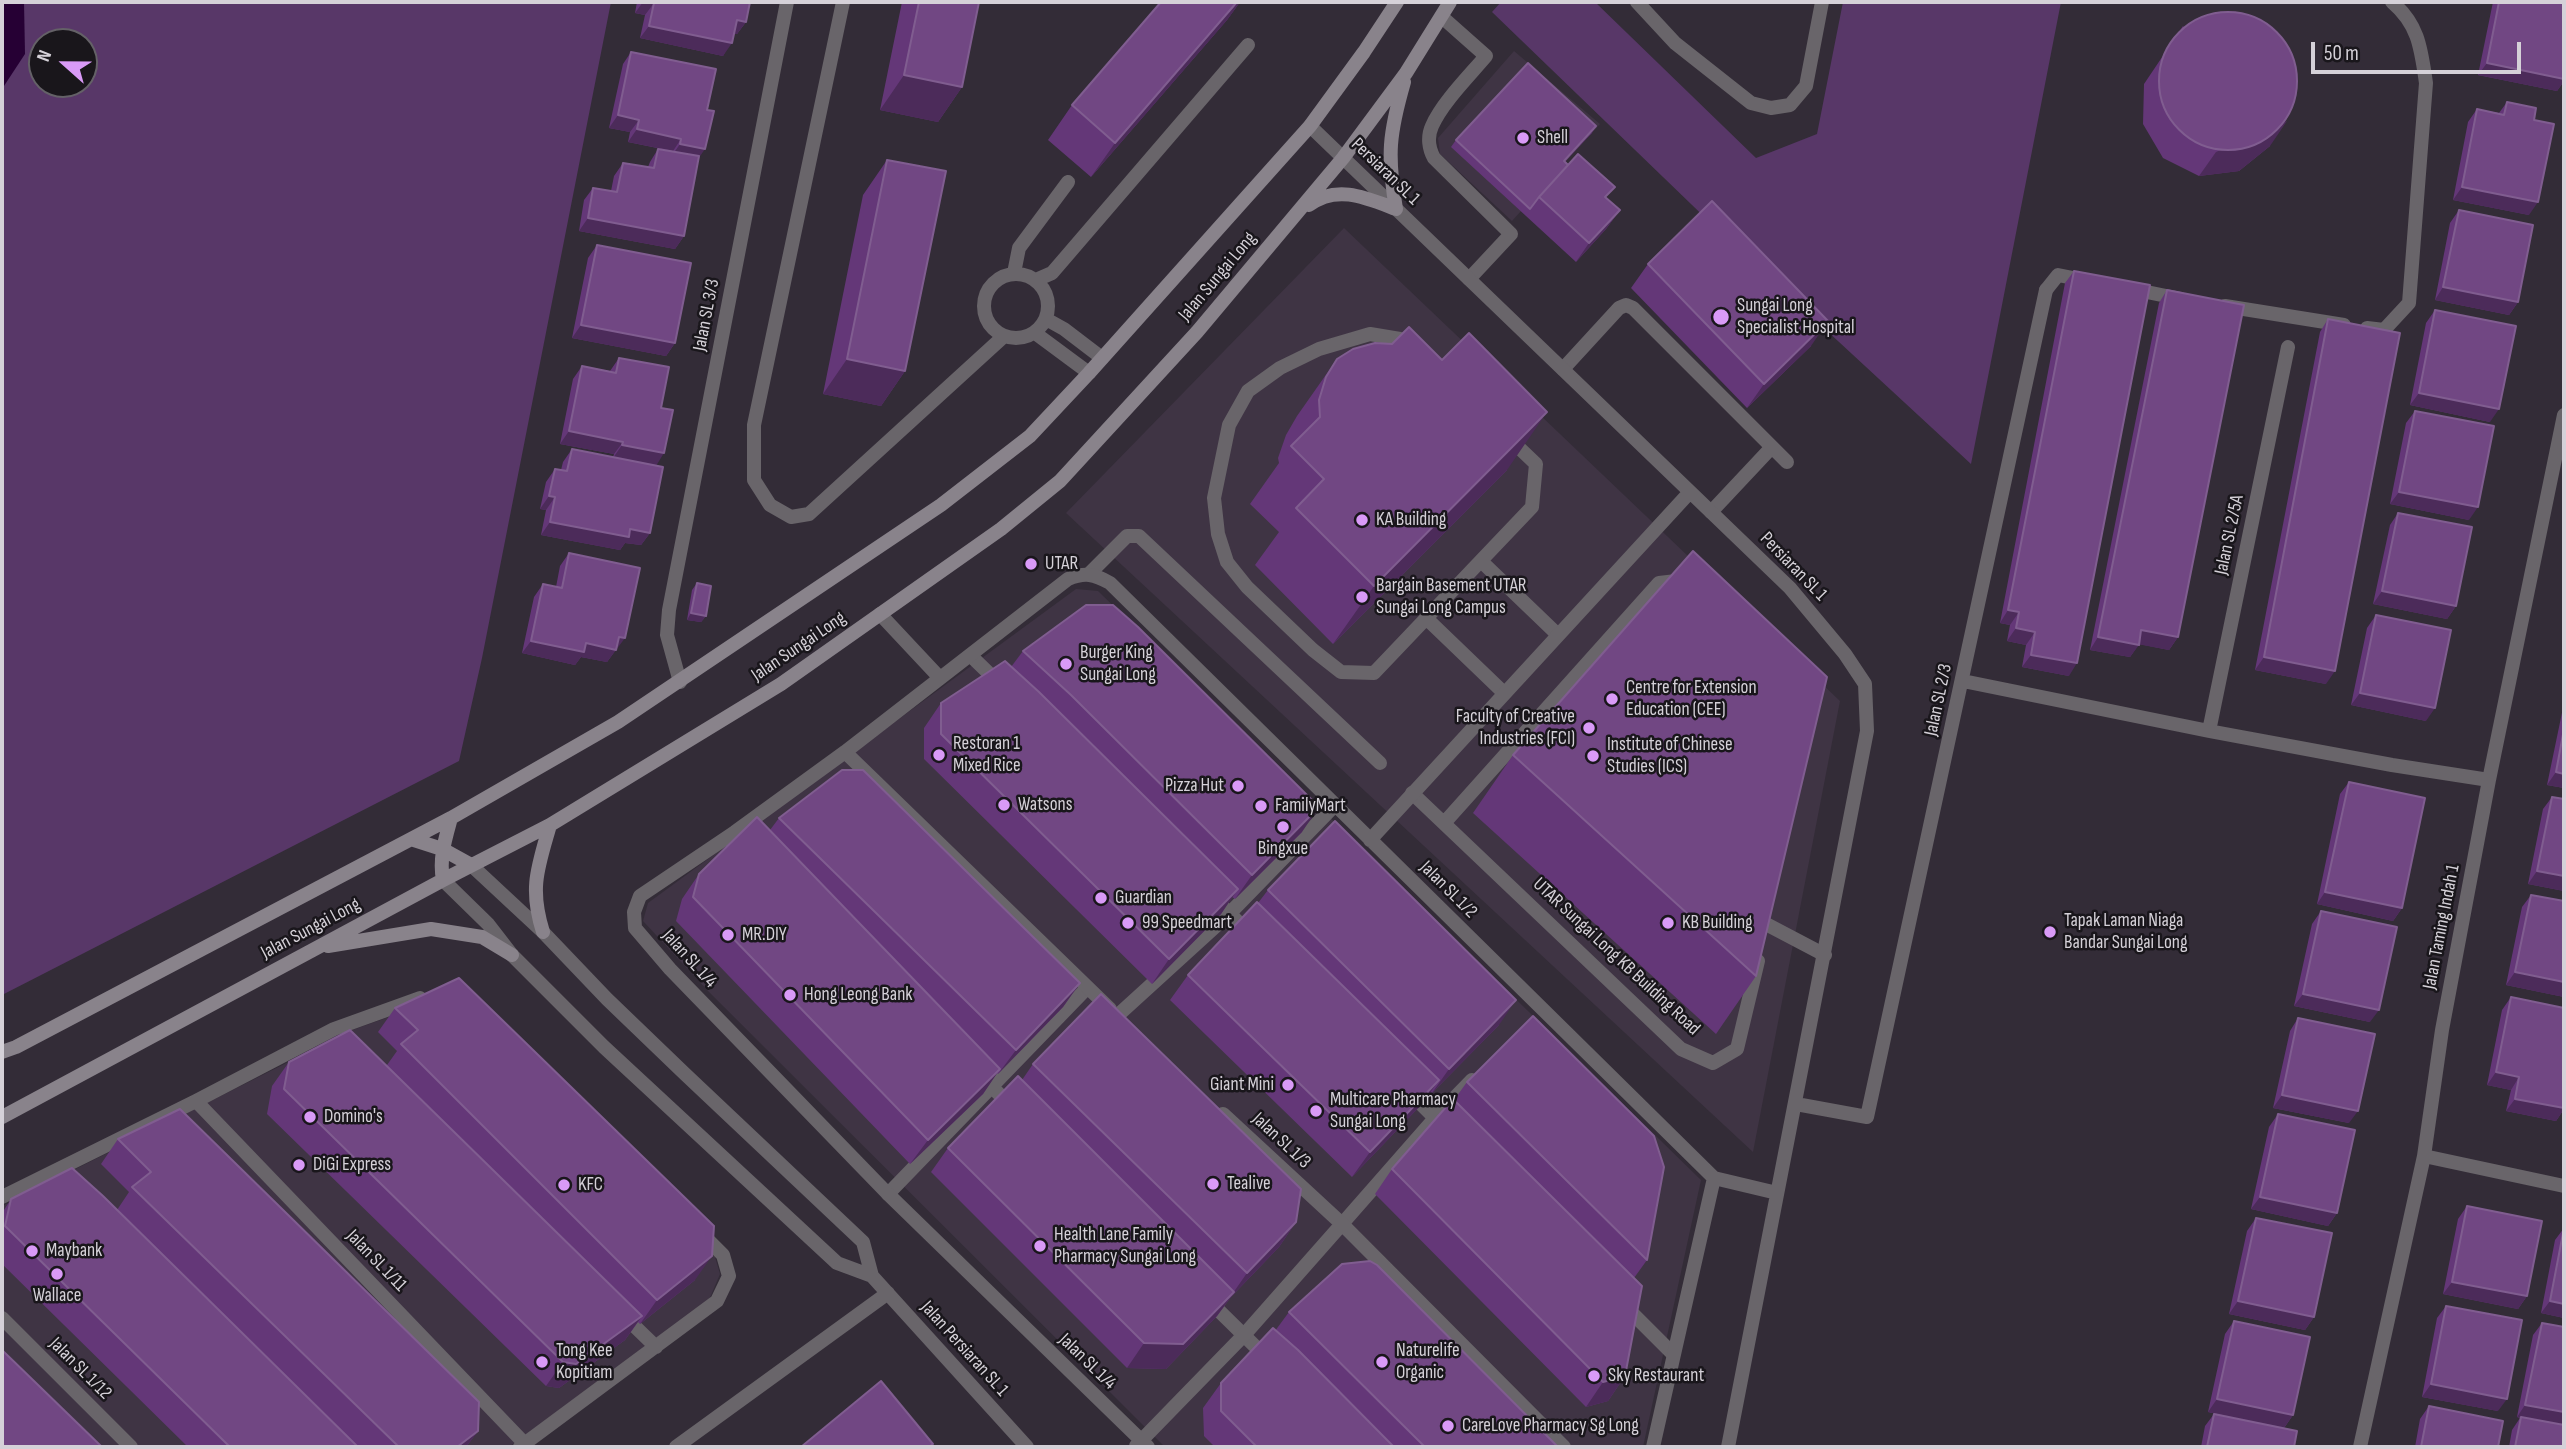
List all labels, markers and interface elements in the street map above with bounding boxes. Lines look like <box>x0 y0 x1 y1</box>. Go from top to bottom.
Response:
north arrow <box>28 28 98 98</box>
scale bar <box>2314 28 2524 72</box>
text: 50 m <box>2324 41 2359 66</box>
text: N <box>32 47 57 65</box>
place label: Shell <box>1537 127 1568 149</box>
marker: Shell <box>1515 130 1531 146</box>
street label: Persiaran SL 1 <box>1346 134 1424 210</box>
street label: Jalan Sungai Long <box>1174 228 1262 326</box>
street label: Jalan SL 3/3 <box>689 277 725 353</box>
place label: Sungai Long Specialist Hospital <box>1737 295 1854 339</box>
marker: Sungai Long Specialist Hospital <box>1711 307 1731 327</box>
street label: Jalan SL 2/5A <box>2210 493 2250 577</box>
place label: KA Building <box>1376 509 1446 531</box>
marker: KA Building <box>1354 512 1370 528</box>
street label: Persiaran SL 1 <box>1755 528 1831 606</box>
place label: UTAR <box>1045 553 1078 575</box>
marker: UTAR <box>1023 556 1039 572</box>
place label: Bargain Basement UTAR Sungai Long Campus <box>1376 575 1527 619</box>
marker: Bargain Basement UTAR Sungai Long Campus <box>1354 589 1370 605</box>
street label: Jalan Sungai Long <box>747 607 851 687</box>
place label: Burger King Sungai Long <box>1080 642 1156 686</box>
marker: Burger King Sungai Long <box>1058 656 1074 672</box>
street label: Jalan SL 2/3 <box>1920 662 1958 738</box>
place label: Centre for Extension Education (CEE) <box>1626 677 1757 721</box>
marker: Centre for Extension Education (CEE) <box>1604 691 1620 707</box>
place label: Faculty of Creative Industries (FCI) <box>1456 706 1575 750</box>
marker: Faculty of Creative Industries (FCI) <box>1581 720 1597 736</box>
place label: Restoran 1 Mixed Rice <box>953 733 1021 777</box>
place label: Institute of Chinese Studies (ICS) <box>1607 734 1733 778</box>
marker: Restoran 1 Mixed Rice <box>931 747 947 763</box>
marker: Institute of Chinese Studies (ICS) <box>1585 748 1601 764</box>
place label: Pizza Hut <box>1165 775 1224 797</box>
marker: Pizza Hut <box>1230 778 1246 794</box>
place label: Watsons <box>1018 794 1072 816</box>
place label: FamilyMart <box>1275 795 1346 817</box>
marker: Watsons <box>996 797 1012 813</box>
marker: FamilyMart <box>1253 798 1269 814</box>
marker: Bingxue <box>1275 819 1291 835</box>
place label: Bingxue <box>1258 838 1308 860</box>
street label: Jalan SL 1/2 <box>1415 857 1481 923</box>
street label: Jalan Taming Indah 1 <box>2419 863 2465 991</box>
street label: UTAR Sungai Long KB Building Road <box>1528 873 1704 1041</box>
place label: Guardian <box>1115 887 1172 909</box>
marker: Guardian <box>1093 890 1109 906</box>
street label: Jalan Sungai Long <box>258 893 364 965</box>
place label: Tapak Laman Niaga Bandar Sungai Long <box>2064 910 2187 954</box>
place label: 99 Speedmart <box>1142 912 1232 934</box>
place label: KB Building <box>1682 912 1753 934</box>
marker: 99 Speedmart <box>1120 915 1136 931</box>
marker: KB Building <box>1660 915 1676 931</box>
place label: MR.DIY <box>742 924 787 946</box>
marker: Tapak Laman Niaga Bandar Sungai Long <box>2042 924 2058 940</box>
street label: Jalan SL 1/4 <box>657 925 721 993</box>
marker: MR.DIY <box>720 927 736 943</box>
place label: Hong Leong Bank <box>804 984 913 1006</box>
marker: Hong Leong Bank <box>782 987 798 1003</box>
place label: Giant Mini <box>1210 1074 1274 1096</box>
marker: Giant Mini <box>1280 1077 1296 1093</box>
place label: Multicare Pharmacy Sungai Long <box>1330 1089 1456 1133</box>
marker: Multicare Pharmacy Sungai Long <box>1308 1103 1324 1119</box>
place label: Domino's <box>324 1106 383 1128</box>
street label: Jalan SL 1/3 <box>1247 1108 1315 1174</box>
marker: Domino's <box>302 1109 318 1125</box>
place label: DiGi Express <box>313 1154 391 1176</box>
marker: DiGi Express <box>291 1157 307 1173</box>
place label: Tealive <box>1227 1173 1271 1195</box>
place label: KFC <box>578 1174 603 1196</box>
marker: Tealive <box>1205 1176 1221 1192</box>
marker: KFC <box>556 1177 572 1193</box>
place label: Health Lane Family Pharmacy Sungai Long <box>1054 1224 1196 1268</box>
street label: Jalan SL 1/11 <box>341 1225 411 1297</box>
marker: Health Lane Family Pharmacy Sungai Long <box>1032 1238 1048 1254</box>
place label: Maybank <box>46 1240 102 1262</box>
marker: Maybank <box>24 1243 40 1259</box>
marker: Wallace <box>49 1266 65 1282</box>
place label: Wallace <box>33 1285 81 1307</box>
street label: Jalan Persiaran SL 1 <box>915 1297 1013 1401</box>
street label: Jalan SL 1/4 <box>1053 1329 1121 1395</box>
street label: Jalan SL 1/12 <box>44 1333 116 1405</box>
place label: Tong Kee Kopitiam <box>556 1340 613 1384</box>
place label: Naturelife Organic <box>1396 1340 1460 1384</box>
marker: Tong Kee Kopitiam <box>534 1354 550 1370</box>
marker: Naturelife Organic <box>1374 1354 1390 1370</box>
place label: Sky Restaurant <box>1608 1365 1704 1387</box>
marker: Sky Restaurant <box>1586 1368 1602 1384</box>
place label: CareLove Pharmacy Sg Long <box>1462 1415 1639 1437</box>
marker: CareLove Pharmacy Sg Long <box>1440 1418 1456 1434</box>

